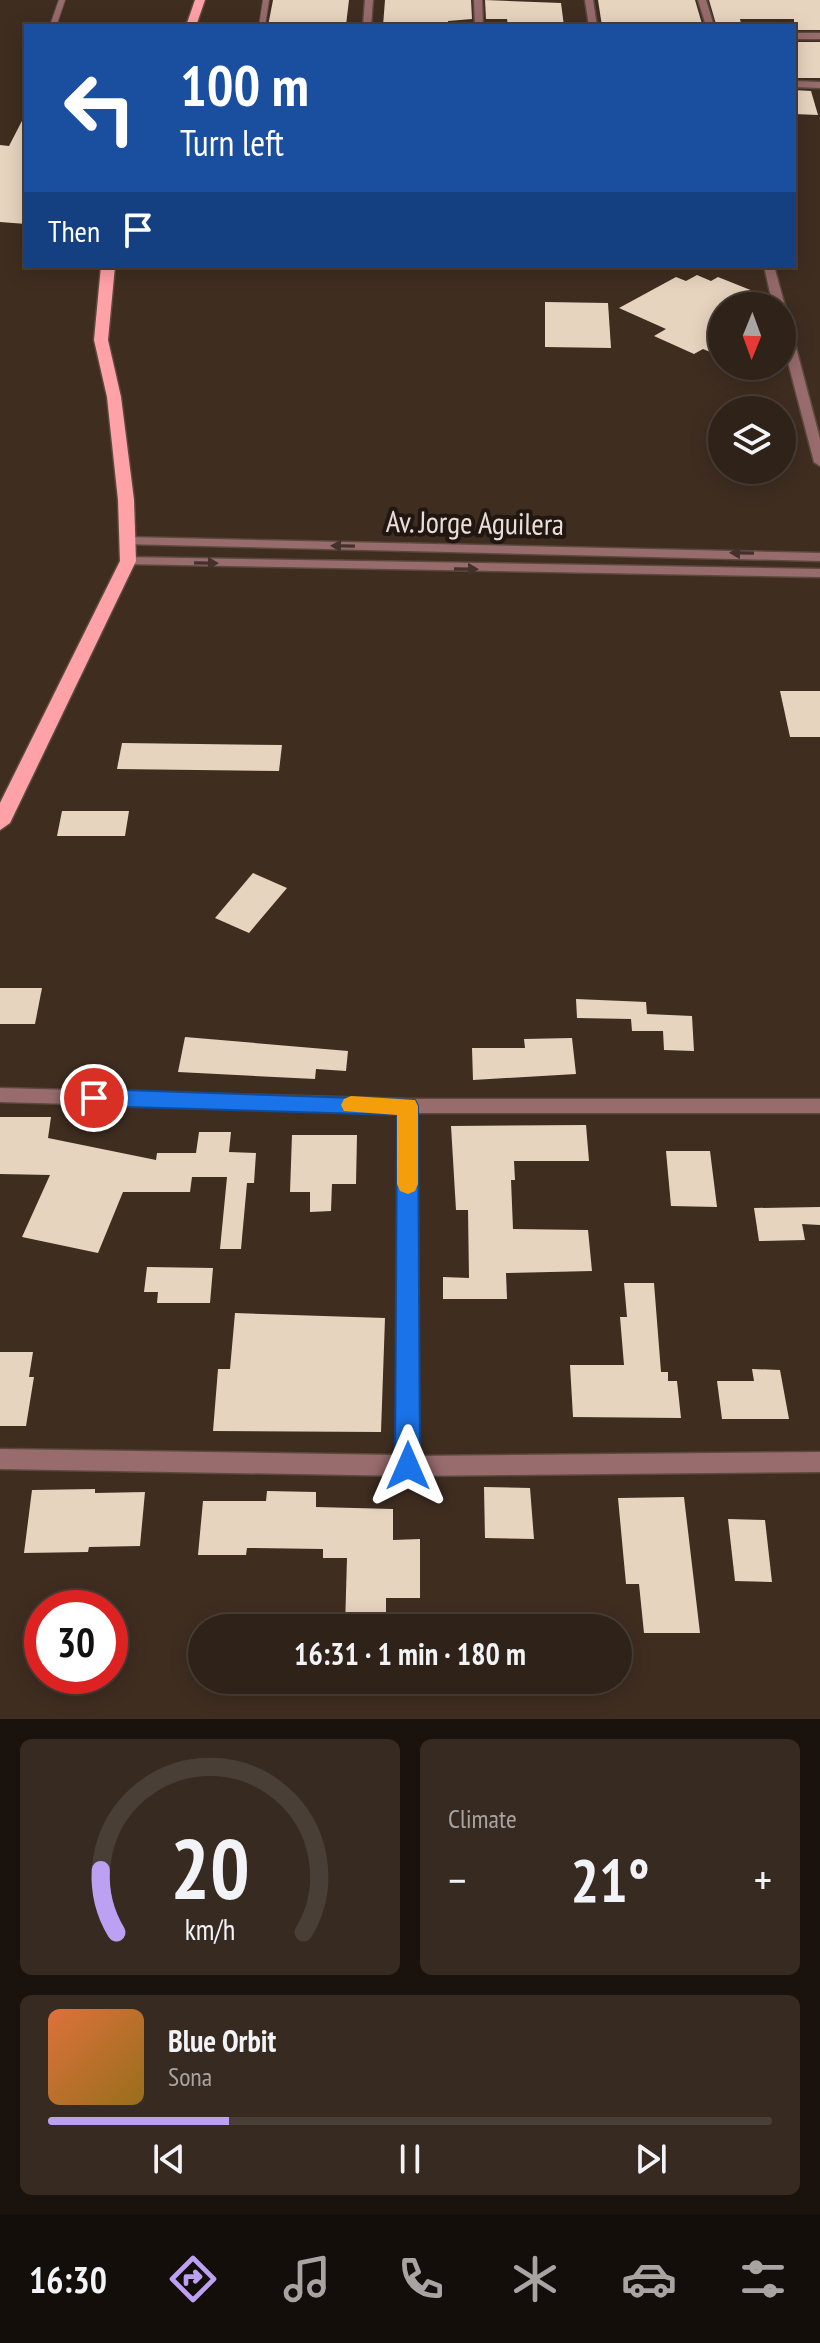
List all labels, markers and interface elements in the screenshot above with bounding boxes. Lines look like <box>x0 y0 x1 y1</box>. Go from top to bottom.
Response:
text: 100 m <box>180 49 309 121</box>
icon: left <box>48 56 152 160</box>
text: Turn left <box>180 119 284 166</box>
icon: arrive <box>116 208 160 252</box>
text: Then <box>48 211 100 250</box>
north arrow <box>708 292 796 380</box>
map controls <box>708 292 796 484</box>
button: layers <box>708 396 796 484</box>
street label: Av. Jorge Aguilera <box>386 501 564 543</box>
one-way arrow <box>330 539 355 552</box>
one-way arrow <box>729 547 754 560</box>
one-way arrow <box>194 556 219 569</box>
one-way arrow <box>454 562 479 575</box>
pin <box>60 1064 128 1132</box>
icon: arrive <box>72 1076 116 1120</box>
position arrow <box>366 1424 450 1508</box>
speed limit sign: 30 <box>24 1590 128 1694</box>
text: 16:31 · 1 min · 180 m <box>294 1634 526 1673</box>
text: Climate <box>448 1802 517 1835</box>
text: 20 <box>170 1814 250 1922</box>
text: 21° <box>570 1841 650 1919</box>
text: − <box>448 1851 466 1908</box>
text: + <box>754 1851 772 1908</box>
text: km/h <box>185 1911 235 1948</box>
text: Blue Orbit <box>168 2021 276 2060</box>
text: Sona <box>168 2060 212 2093</box>
icon: previous <box>147 2137 191 2181</box>
icon: pause <box>388 2137 432 2181</box>
icon: next <box>629 2137 673 2181</box>
icon: directions <box>165 2251 221 2307</box>
icon: music <box>279 2251 335 2307</box>
icon: phone <box>393 2251 449 2307</box>
icon: climate <box>507 2251 563 2307</box>
icon: car <box>621 2251 677 2307</box>
icon: filters <box>735 2251 791 2307</box>
text: 16:30 <box>29 2256 107 2303</box>

